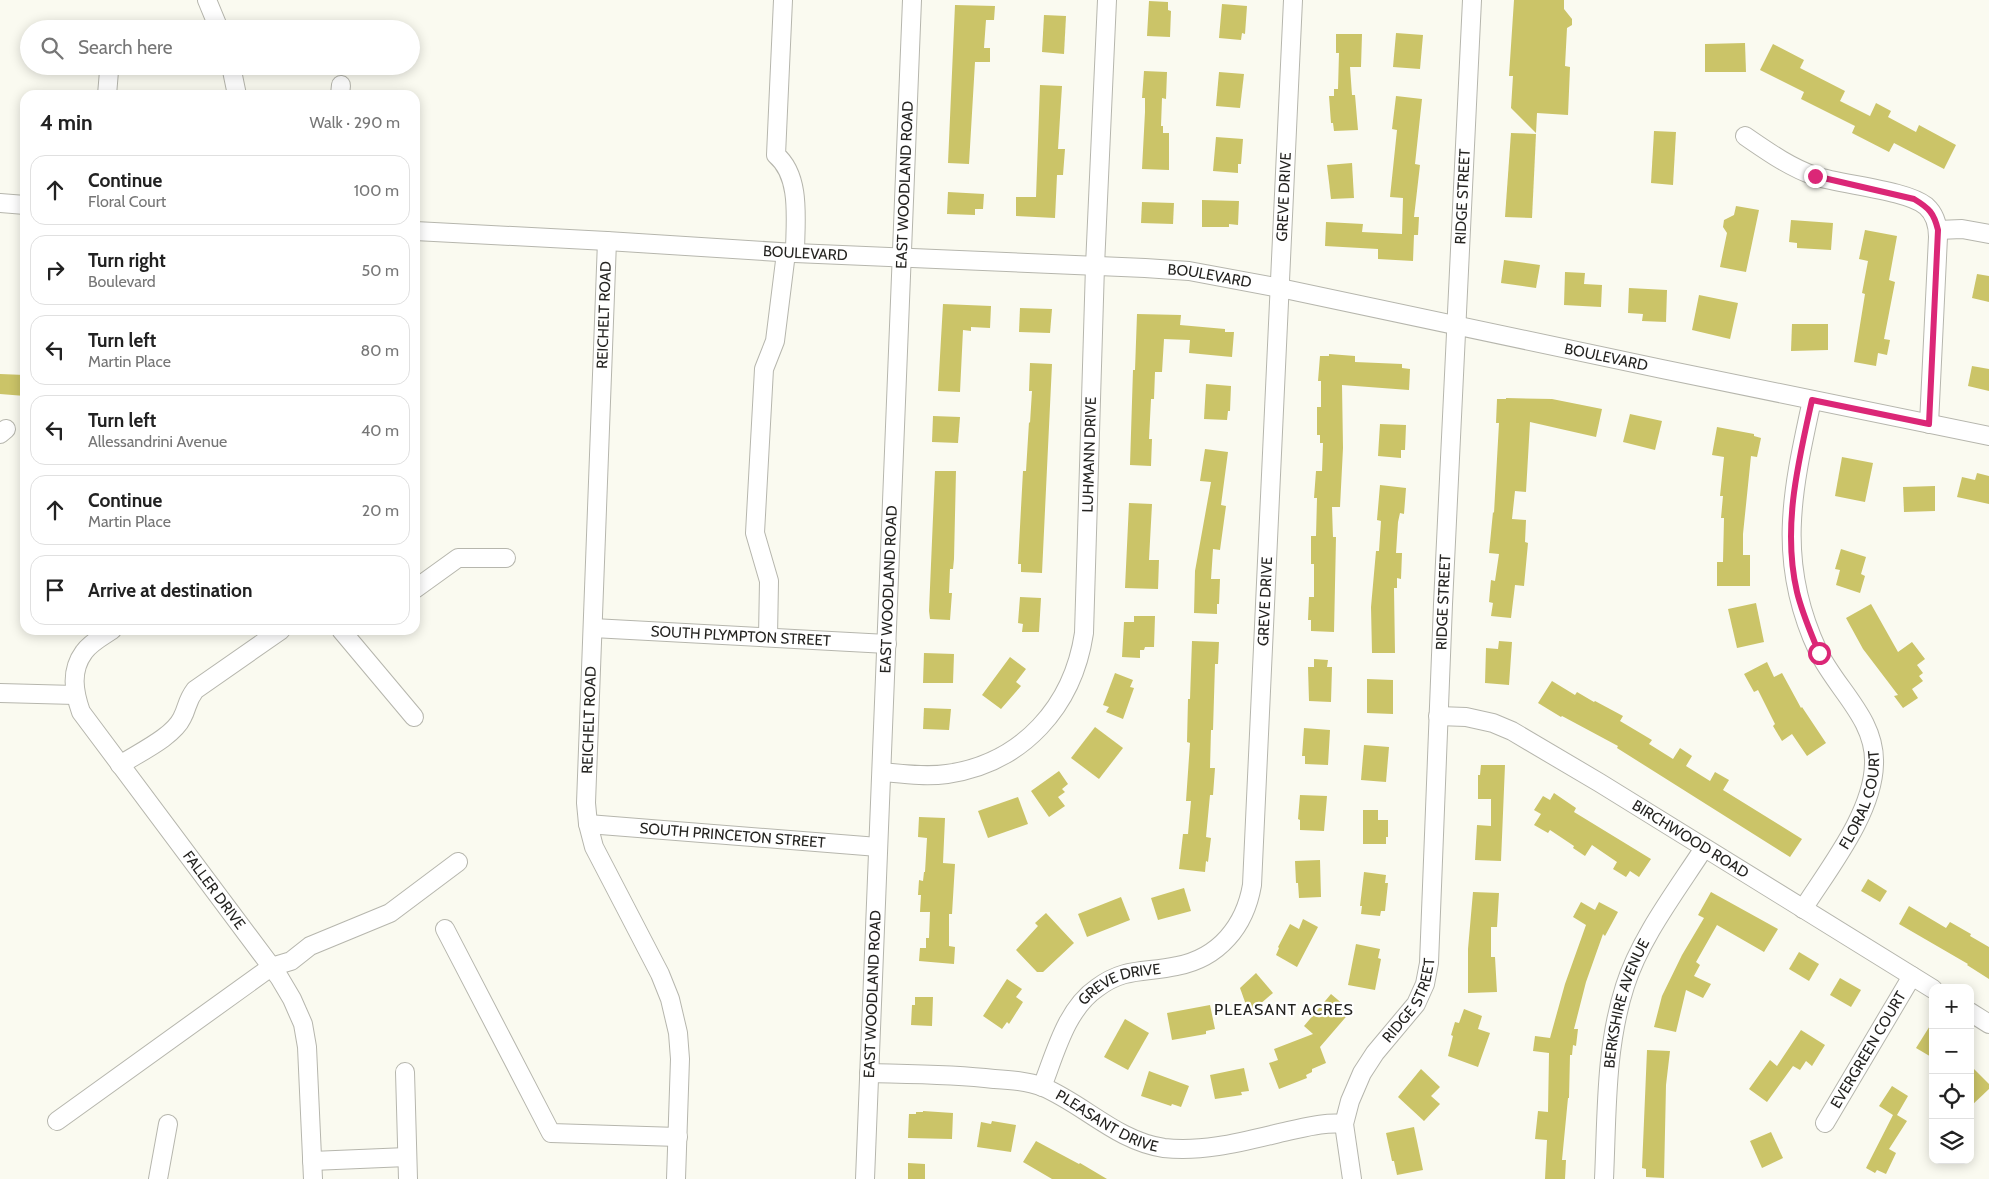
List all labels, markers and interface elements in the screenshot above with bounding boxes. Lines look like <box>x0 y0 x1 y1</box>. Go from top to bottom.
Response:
search box <box>20 20 420 75</box>
icon: search <box>38 34 66 62</box>
text: Search here <box>78 36 172 59</box>
street label: EAST WOODLAND ROAD <box>892 100 917 269</box>
text: 4 min <box>40 110 93 135</box>
text: Walk · 290 m <box>310 113 400 132</box>
street label: RIDGE STREET <box>1451 148 1474 245</box>
street label: GREVE DRIVE <box>1273 152 1295 242</box>
route end <box>1804 165 1827 188</box>
text: Continue <box>88 169 162 192</box>
icon: ahead <box>41 176 69 204</box>
text: 100 m <box>354 181 399 200</box>
text: Floral Court <box>88 192 166 211</box>
street label: BOULEVARD <box>762 242 848 264</box>
text: Turn right <box>88 249 166 272</box>
icon: right <box>41 256 69 284</box>
text: 50 m <box>362 261 399 280</box>
street label: REICHELT ROAD <box>593 261 615 369</box>
street label: BOULEVARD <box>1167 261 1253 292</box>
text: Boulevard <box>88 272 156 291</box>
text: Turn left <box>88 329 156 352</box>
icon: left <box>41 336 69 364</box>
street label: BOULEVARD <box>1563 340 1650 375</box>
text: 80 m <box>361 341 399 360</box>
text: Martin Place <box>88 352 171 371</box>
street label: LUHMANN DRIVE <box>1079 396 1100 513</box>
text: Turn left <box>88 409 156 432</box>
icon: left <box>41 416 69 444</box>
text: 40 m <box>361 421 399 440</box>
text: Allessandrini Avenue <box>88 432 227 451</box>
text: Continue <box>88 489 162 512</box>
icon: ahead <box>41 496 69 524</box>
text: 20 m <box>362 501 399 520</box>
street label: EAST WOODLAND ROAD <box>876 505 901 674</box>
text: Martin Place <box>88 512 171 531</box>
street label: RIDGE STREET <box>1432 554 1454 650</box>
street label: GREVE DRIVE <box>1254 556 1276 647</box>
icon: arrive <box>41 576 69 604</box>
text: Arrive at destination <box>88 579 252 602</box>
street label: SOUTH PLYMPTON STREET <box>650 622 831 650</box>
route start <box>1808 642 1831 665</box>
street label: REICHELT ROAD <box>578 666 600 774</box>
street label: FLORAL COURT <box>1835 750 1883 853</box>
street label: BIRCHWOOD ROAD <box>1629 796 1752 882</box>
street label: SOUTH PRINCETON STREET <box>639 819 826 852</box>
street label: FALLER DRIVE <box>179 847 249 933</box>
street label: EAST WOODLAND ROAD <box>860 910 885 1078</box>
street label: BERKSHIRE AVENUE <box>1600 936 1653 1069</box>
street label: RIDGE STREET <box>1379 958 1438 1046</box>
street label: GREVE DRIVE <box>1074 960 1162 1009</box>
map controls <box>1929 984 1974 1164</box>
button: + <box>1929 984 1974 1029</box>
street label: EVERGREEN COURT <box>1827 988 1910 1112</box>
district label: PLEASANT ACRES <box>1214 1000 1354 1019</box>
button: − <box>1929 1029 1974 1074</box>
button: locate <box>1929 1074 1974 1119</box>
street label: PLEASANT DRIVE <box>1053 1086 1160 1156</box>
button: layers <box>1929 1119 1974 1164</box>

